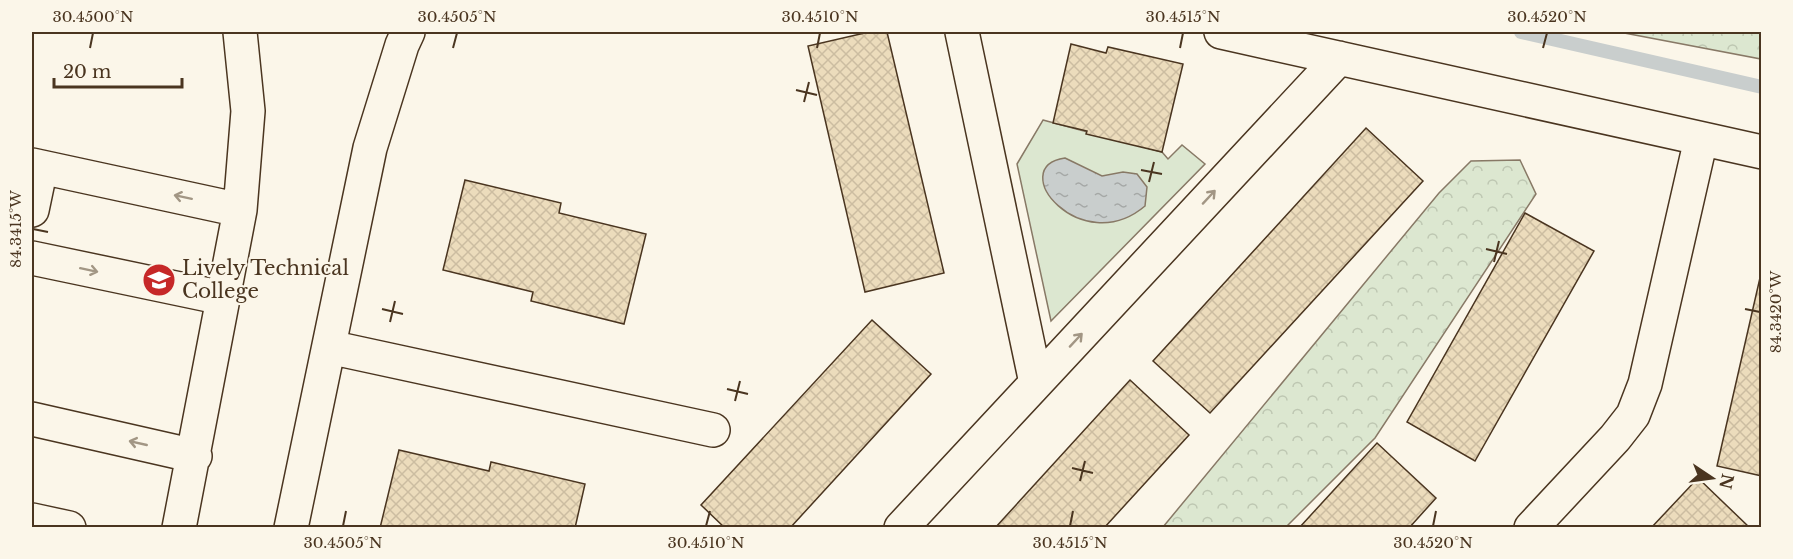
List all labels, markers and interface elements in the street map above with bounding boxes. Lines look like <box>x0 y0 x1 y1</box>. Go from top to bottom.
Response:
text: 30.4500°N <box>52 7 134 26</box>
text: 30.4505°N <box>418 7 496 26</box>
text: 30.4510°N <box>781 7 859 26</box>
text: 30.4515°N <box>1146 7 1220 26</box>
text: 30.4520°N <box>1507 7 1587 26</box>
scale bar <box>54 51 182 89</box>
text: 20 m <box>63 61 111 83</box>
text: 84.3415°W <box>6 190 25 268</box>
one-way arrow <box>1202 190 1216 205</box>
one-way arrow <box>173 191 192 203</box>
place label: Lively Technical College <box>182 256 349 303</box>
school or university icon: Lively Technical College <box>141 262 177 298</box>
one-way arrow <box>78 265 98 276</box>
text: 84.3420°W <box>1766 270 1785 353</box>
one-way arrow <box>1069 333 1083 348</box>
one-way arrow <box>128 437 148 448</box>
north arrow <box>1682 448 1742 508</box>
text: N <box>1715 472 1738 491</box>
text: 30.4505°N <box>304 533 382 552</box>
text: 30.4510°N <box>667 533 745 552</box>
text: 30.4515°N <box>1033 533 1107 552</box>
text: 30.4520°N <box>1393 533 1473 552</box>

